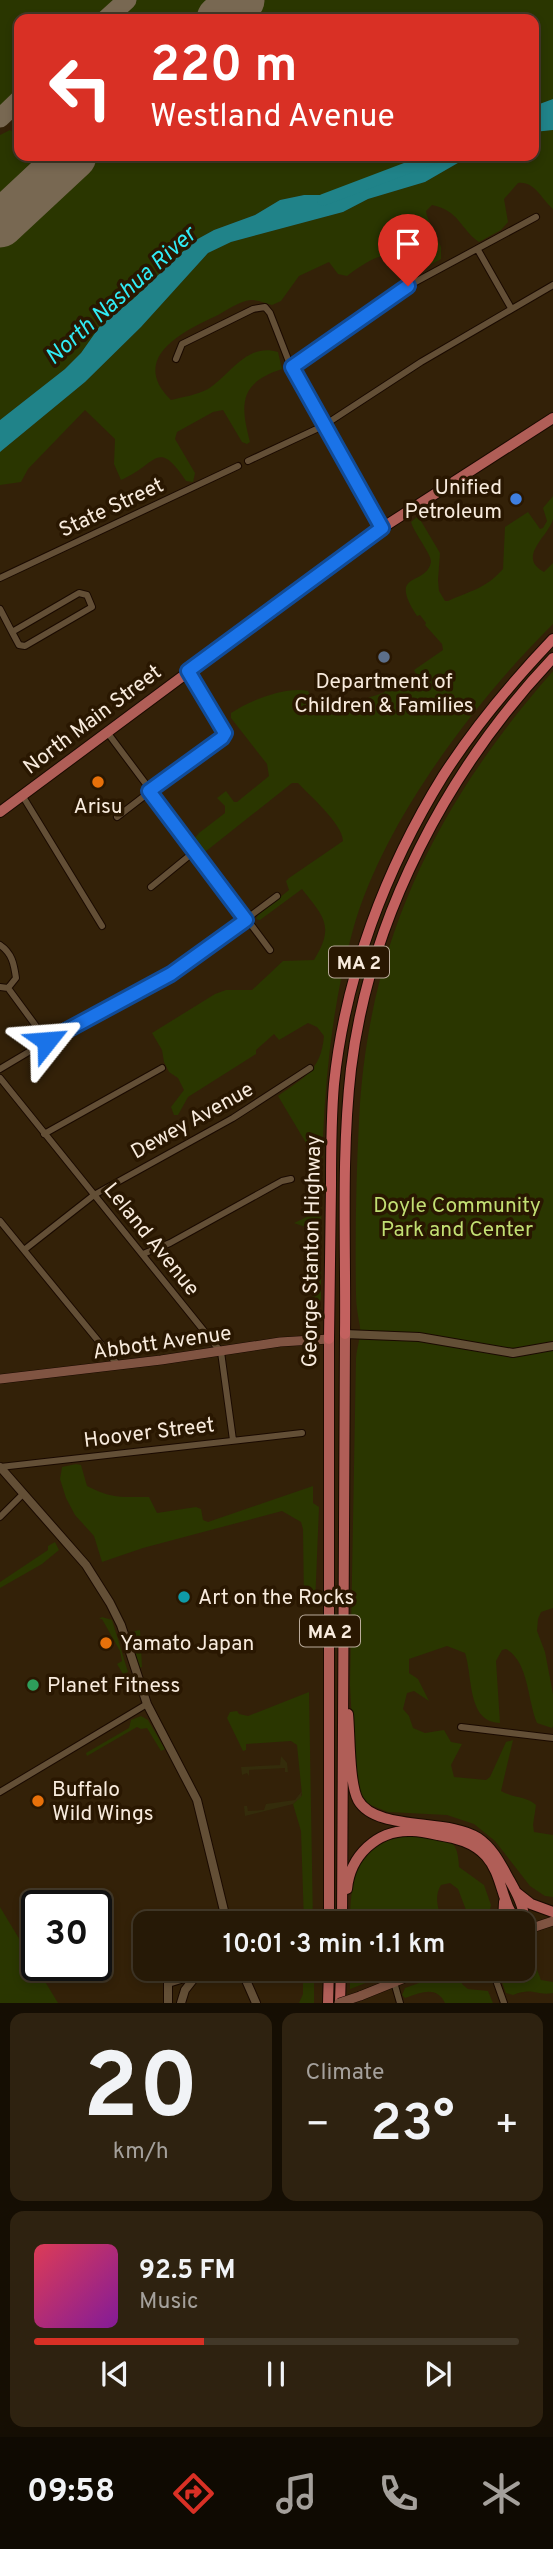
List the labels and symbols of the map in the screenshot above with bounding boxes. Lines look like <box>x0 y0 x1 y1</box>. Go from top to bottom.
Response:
pin <box>378 214 438 286</box>
water label: North Nashua River <box>40 220 205 372</box>
street label: State Street <box>55 472 168 544</box>
place label: Unified Petroleum <box>405 475 502 526</box>
marker: Unified Petroleum <box>508 491 524 507</box>
marker: Department of Children & Families <box>376 649 392 665</box>
street label: North Main Street <box>18 659 168 781</box>
place label: Department of Children & Families <box>294 669 474 720</box>
marker: Arisu <box>90 774 106 790</box>
place label: Arisu <box>73 794 123 821</box>
road number: MA 2 <box>329 946 389 978</box>
position arrow <box>10 1004 84 1078</box>
street label: Dewey Avenue <box>127 1076 259 1166</box>
street label: George Stanton Highway <box>297 1134 328 1368</box>
street label: Leland Avenue <box>97 1178 205 1302</box>
park label: Doyle Community Park and Center <box>373 1193 541 1244</box>
street label: Abbott Avenue <box>91 1320 233 1367</box>
street label: Hoover Street <box>82 1412 216 1455</box>
place label: Art on the Rocks <box>198 1585 354 1612</box>
marker: Art on the Rocks <box>176 1589 192 1605</box>
road number: MA 2 <box>300 1616 360 1646</box>
place label: Yamato Japan <box>120 1631 254 1658</box>
marker: Yamato Japan <box>98 1635 114 1651</box>
place label: Planet Fitness <box>47 1673 180 1700</box>
marker: Planet Fitness <box>25 1677 41 1693</box>
place label: Buffalo Wild Wings <box>52 1777 154 1828</box>
marker: Buffalo Wild Wings <box>30 1793 46 1809</box>
speed limit sign: 30 <box>21 1890 112 1981</box>

